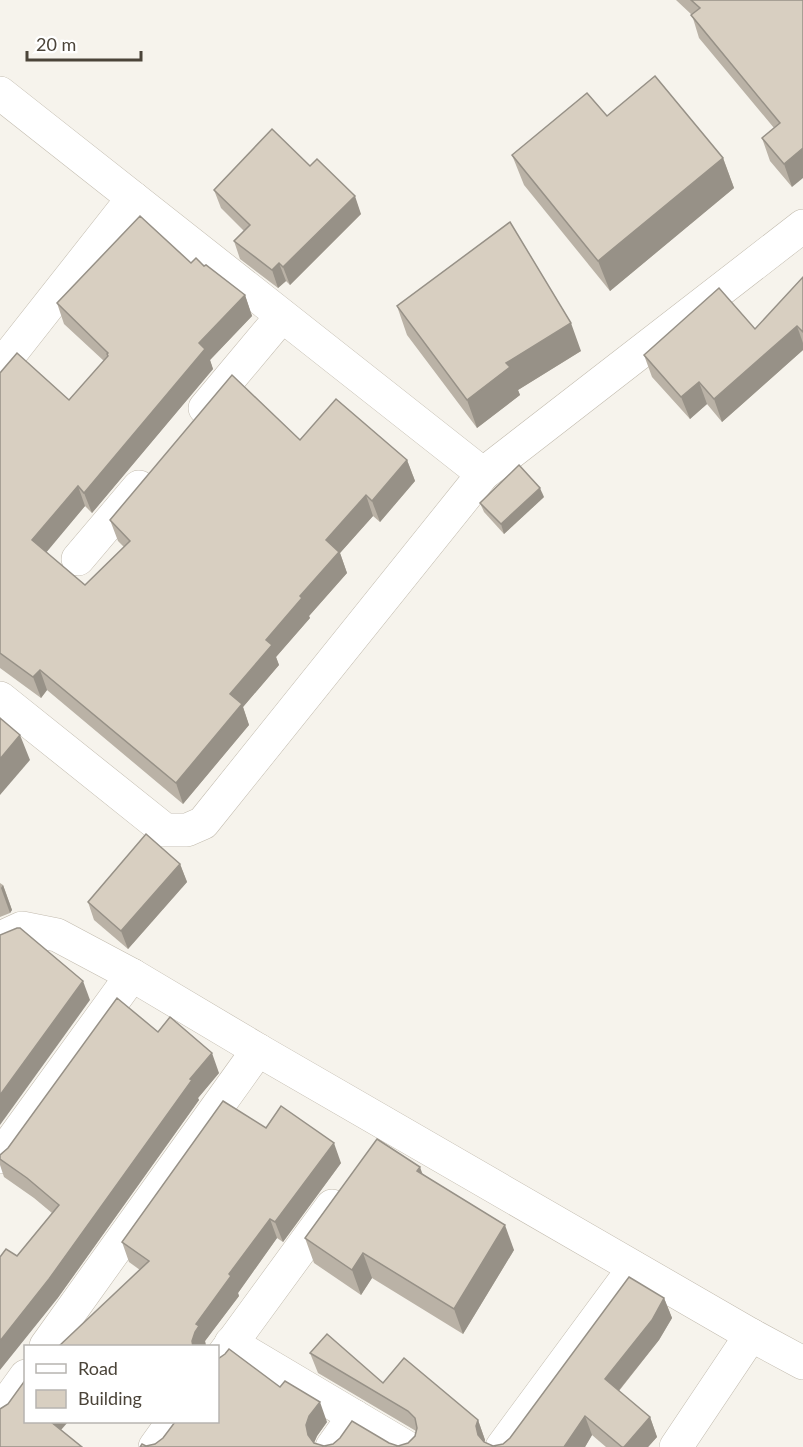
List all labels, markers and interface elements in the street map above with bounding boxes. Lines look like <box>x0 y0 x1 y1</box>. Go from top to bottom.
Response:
scale bar <box>27 24 141 62</box>
text: 20 m <box>36 33 76 55</box>
legend <box>24 1345 219 1423</box>
text: Road <box>78 1357 118 1379</box>
text: Building <box>78 1387 142 1409</box>

